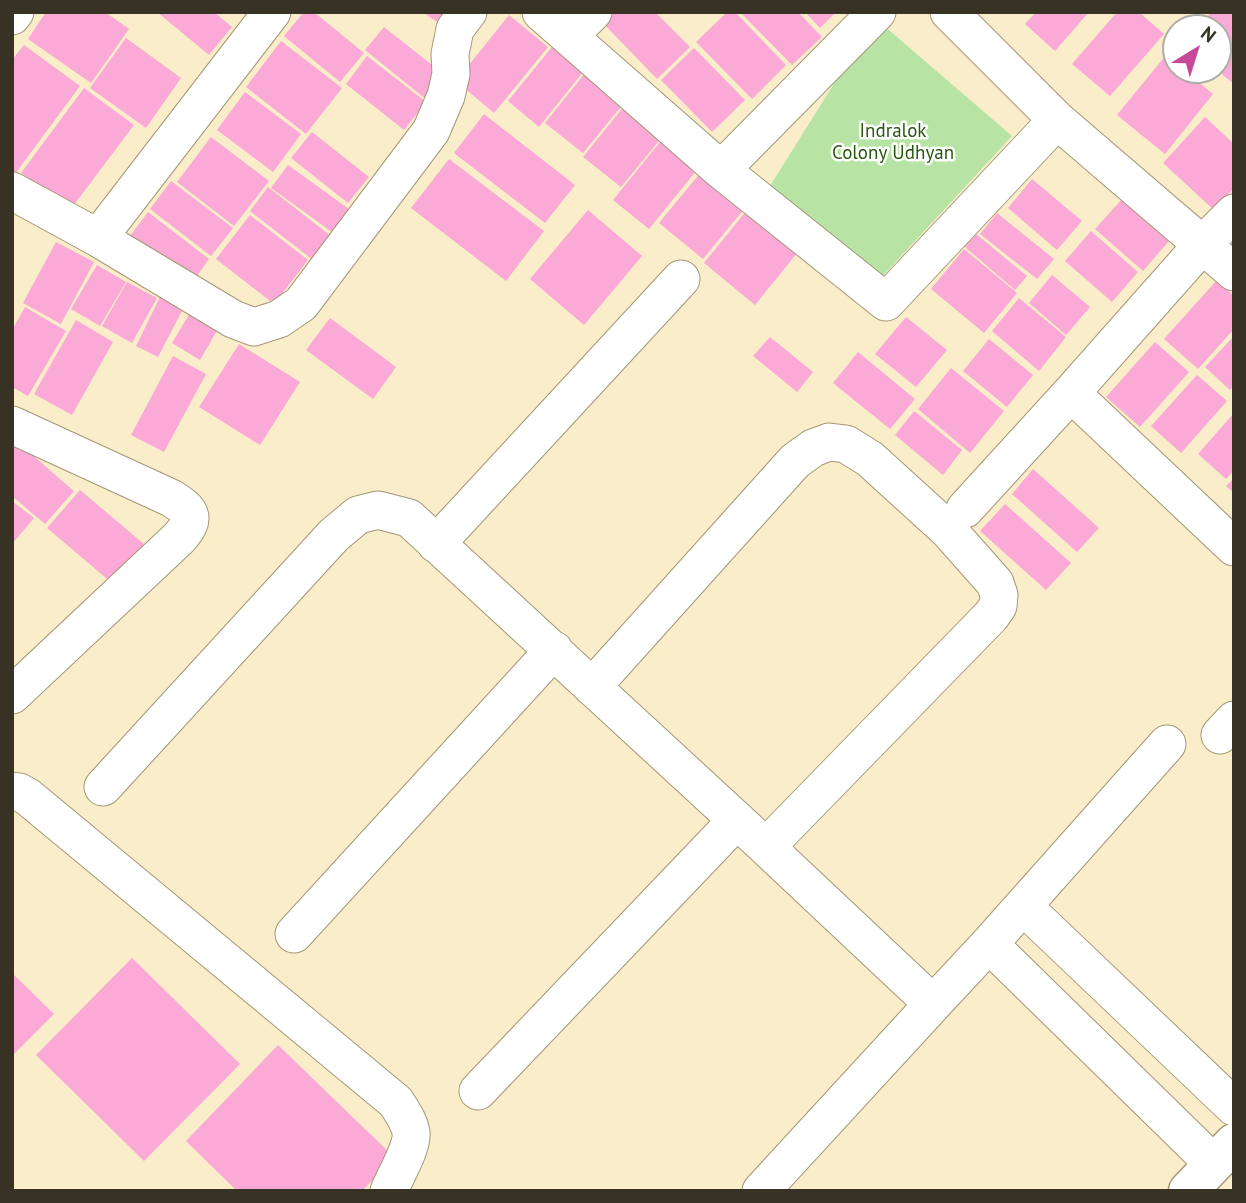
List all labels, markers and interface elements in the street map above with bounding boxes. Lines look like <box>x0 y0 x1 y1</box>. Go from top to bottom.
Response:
north arrow <box>1162 14 1232 84</box>
text: N <box>1196 21 1221 47</box>
park label: Indralok Colony Udhyan <box>832 121 954 165</box>

